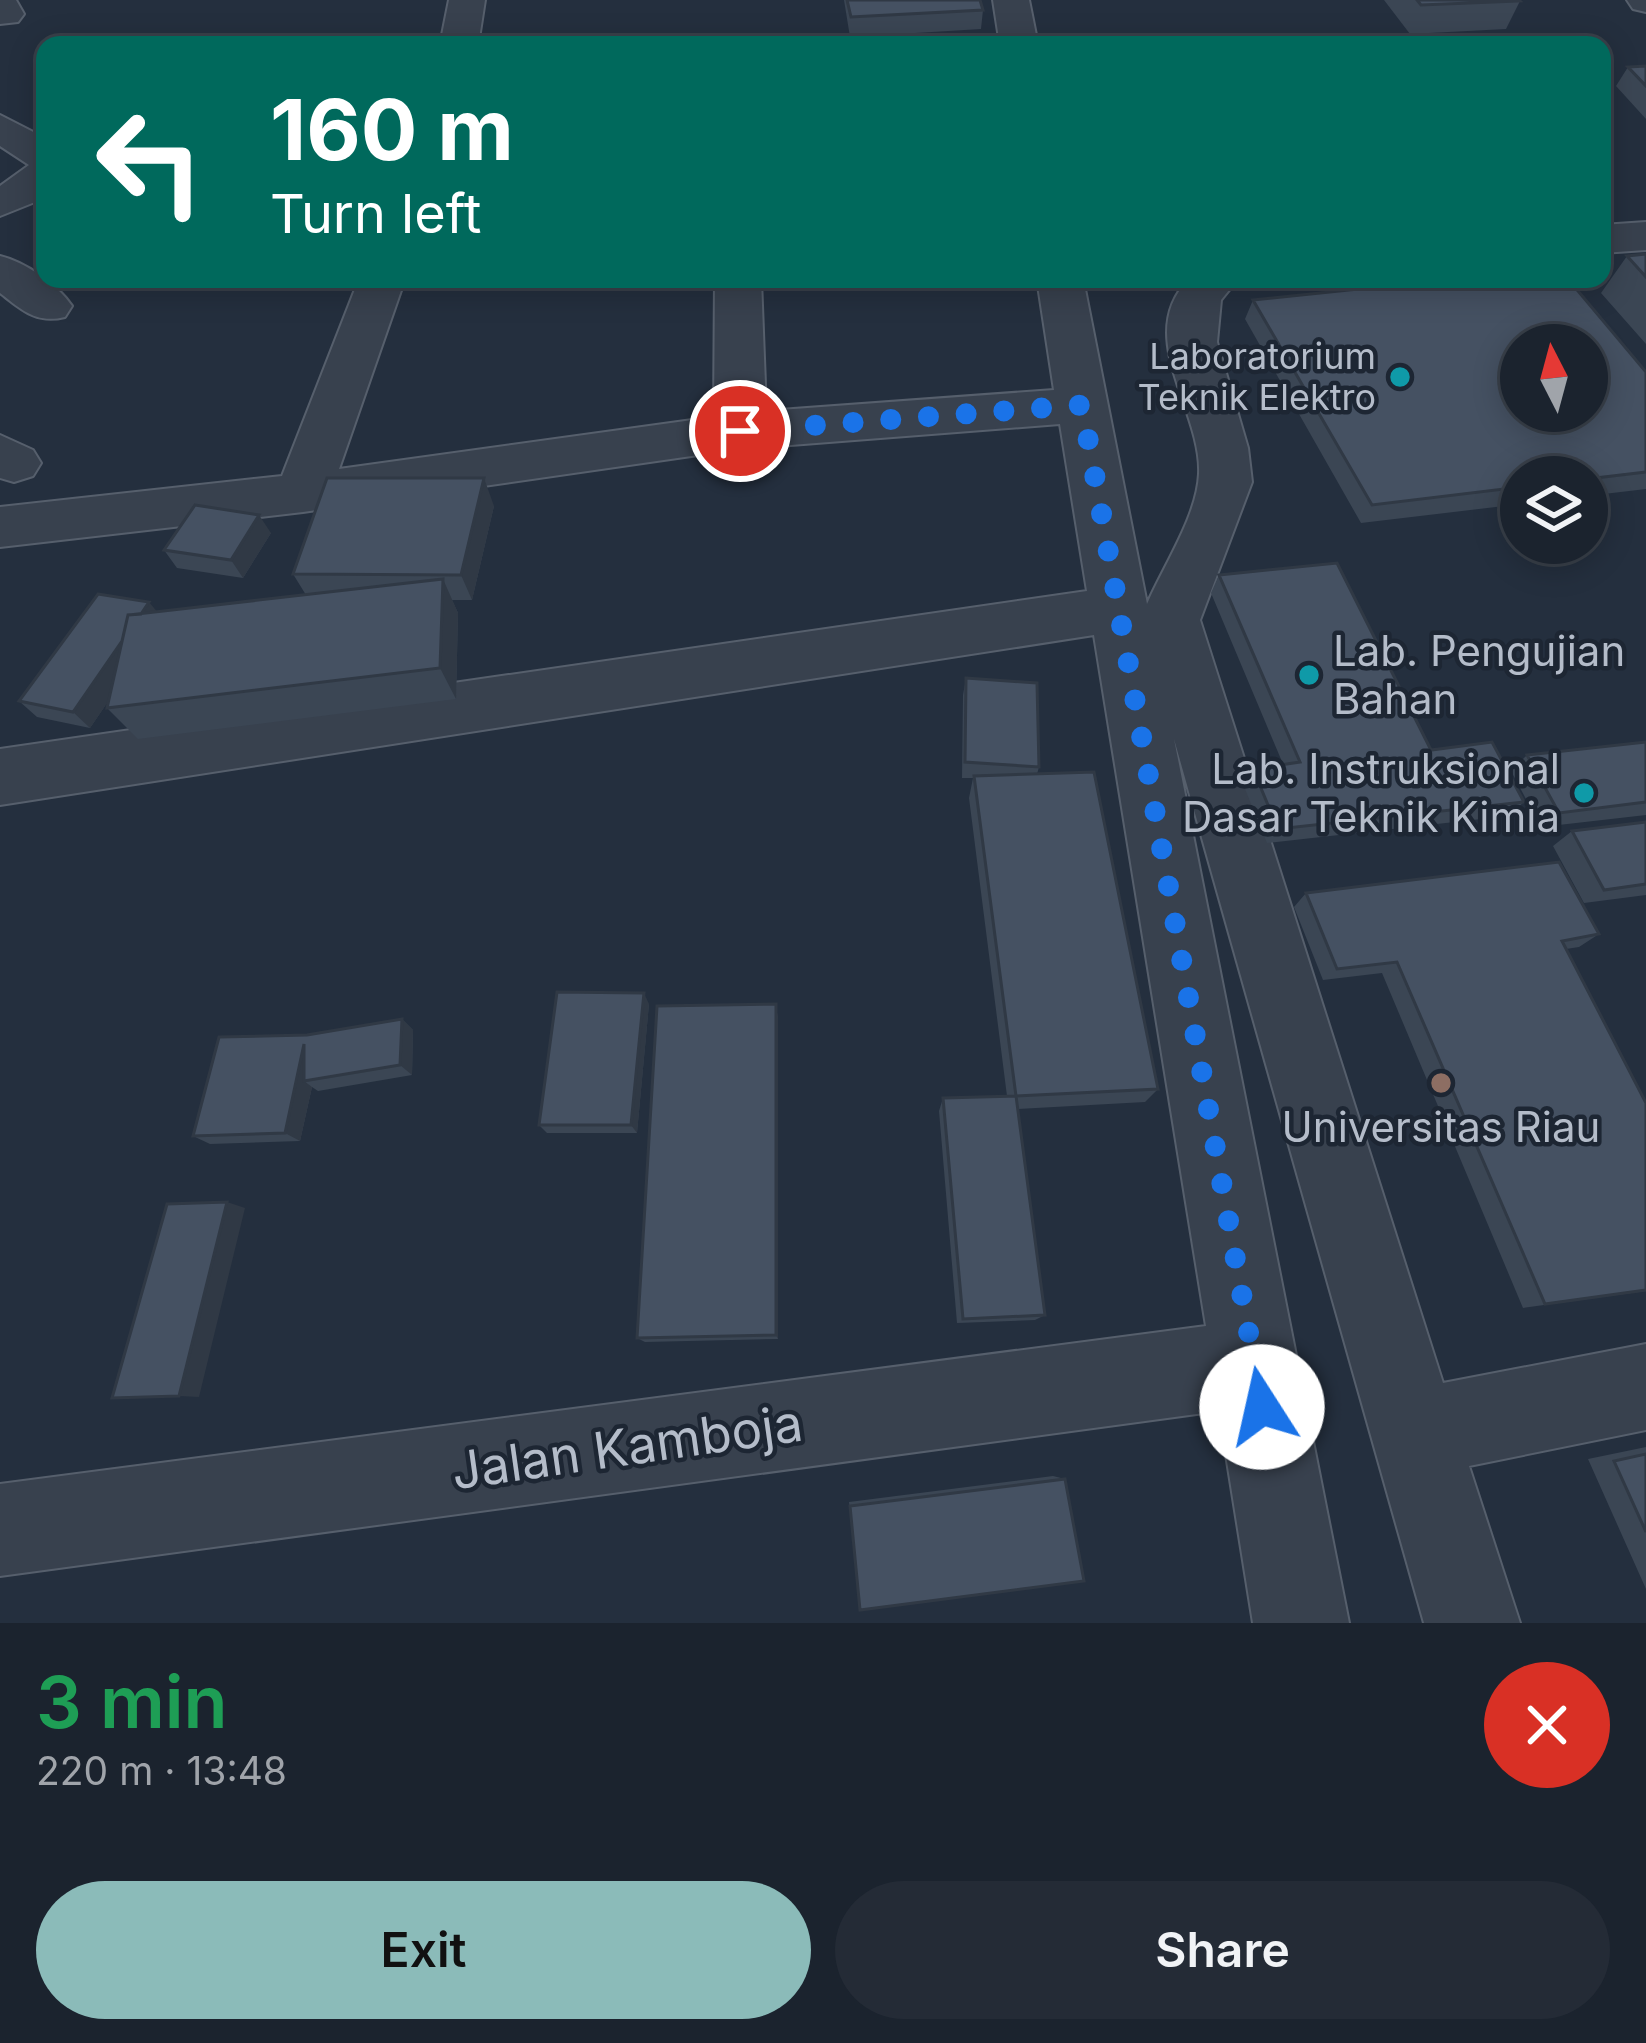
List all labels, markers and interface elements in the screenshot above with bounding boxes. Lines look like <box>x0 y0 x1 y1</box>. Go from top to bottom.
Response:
text: 160 m <box>270 79 514 180</box>
icon: left <box>72 84 228 240</box>
text: Turn left <box>270 181 481 246</box>
north arrow <box>1500 324 1608 432</box>
map controls <box>1500 324 1608 564</box>
place label: Laboratorium Teknik Elektro <box>1138 334 1376 419</box>
marker: Laboratorium Teknik Elektro <box>1387 364 1413 390</box>
pin <box>689 380 791 482</box>
icon: arrive <box>707 398 773 464</box>
button: layers <box>1500 456 1608 564</box>
place label: Lab. Pengujian Bahan <box>1333 625 1625 724</box>
marker: Lab. Pengujian Bahan <box>1296 662 1322 688</box>
place label: Lab. Instruksional Dasar Teknik Kimia <box>1182 743 1560 842</box>
marker: Lab. Instruksional Dasar Teknik Kimia <box>1571 780 1597 806</box>
marker: Universitas Riau <box>1428 1070 1454 1096</box>
place label: Universitas Riau <box>1282 1101 1600 1152</box>
position arrow <box>1199 1344 1325 1470</box>
street label: Jalan Kamboja <box>448 1392 806 1501</box>
text: 3 min <box>36 1658 228 1745</box>
button: close <box>1484 1662 1610 1788</box>
text: 220 m · 13:48 <box>36 1747 287 1794</box>
button: Exit <box>36 1881 811 2019</box>
button: Share <box>835 1881 1610 2019</box>

